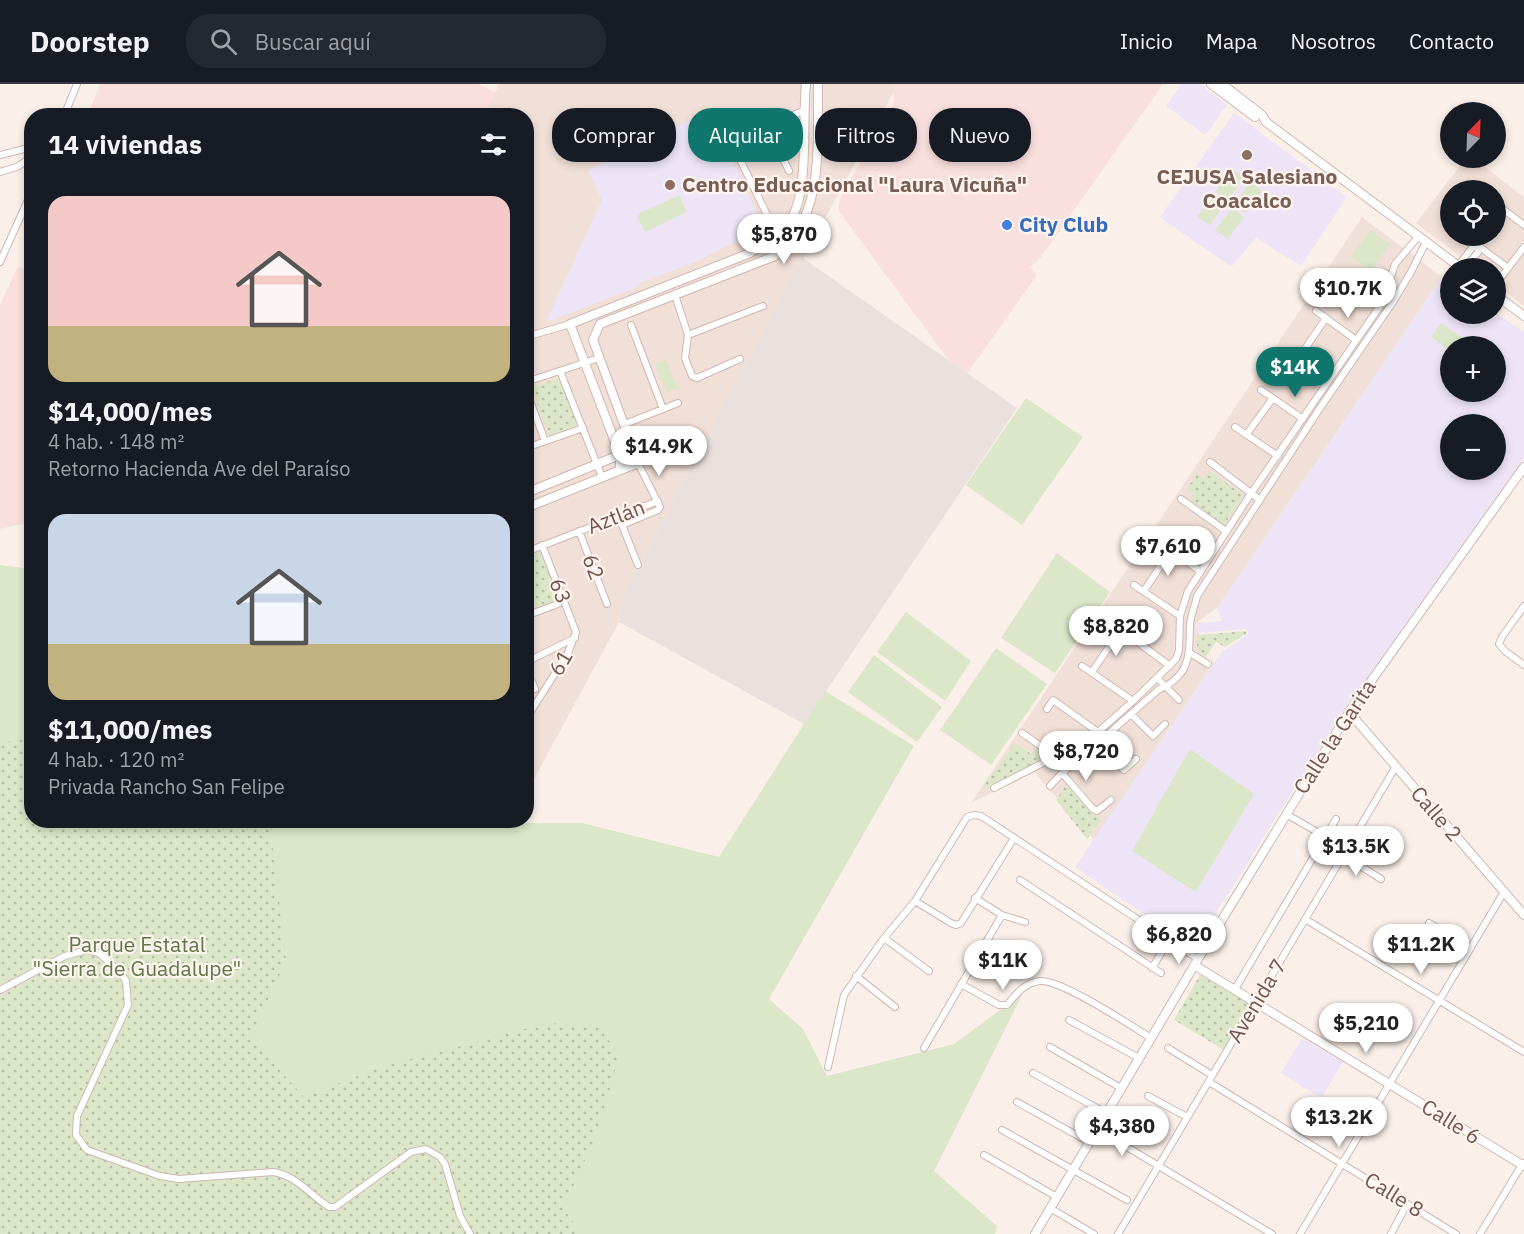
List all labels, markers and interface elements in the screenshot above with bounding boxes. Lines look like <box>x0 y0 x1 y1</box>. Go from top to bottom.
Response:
search box <box>186 14 606 68</box>
text: Doorstep <box>30 23 150 60</box>
icon: search <box>207 25 240 58</box>
text: Buscar aquí <box>255 27 371 56</box>
text: Inicio <box>1120 27 1173 55</box>
text: Mapa <box>1206 27 1258 55</box>
text: Nosotros <box>1291 27 1376 55</box>
text: Contacto <box>1409 27 1494 55</box>
north arrow <box>1440 102 1506 168</box>
map controls <box>1440 102 1506 480</box>
chip: Comprar <box>552 108 676 162</box>
chip: Alquilar <box>688 108 803 162</box>
chip: Filtros <box>815 108 917 162</box>
chip: Nuevo <box>929 108 1031 162</box>
text: 14 viviendas <box>48 127 202 161</box>
icon: filters <box>477 128 510 161</box>
marker: CEJUSA Salesiano Coacalco <box>1240 148 1254 162</box>
place label: CEJUSA Salesiano Coacalco <box>1157 162 1338 214</box>
place label: Centro Educacional "Laura Vicuña" <box>682 170 1027 198</box>
marker: Centro Educacional "Laura Vicuña" <box>663 178 677 192</box>
button: locate <box>1440 180 1506 246</box>
place label: City Club <box>1019 210 1108 238</box>
pin: $5,870 <box>735 214 833 265</box>
marker: City Club <box>1000 218 1014 232</box>
text: $5,870 <box>751 220 817 247</box>
icon: home <box>225 235 333 343</box>
button: layers <box>1440 258 1506 324</box>
pin: $10.7K <box>1299 268 1397 319</box>
text: $10.7K <box>1314 274 1382 301</box>
button: + <box>1440 336 1506 402</box>
pin: $14K <box>1259 347 1331 398</box>
text: $14K <box>1270 353 1320 380</box>
text: $14,000/mes <box>48 394 212 428</box>
button: − <box>1440 414 1506 480</box>
pin: $14.9K <box>610 426 708 477</box>
text: 4 hab. · 148 m² <box>48 428 184 455</box>
text: $14.9K <box>625 432 693 459</box>
text: Retorno Hacienda Ave del Paraíso <box>48 455 350 482</box>
street label: Aztlán <box>583 492 648 540</box>
pin: $7,610 <box>1119 526 1217 577</box>
text: $7,610 <box>1135 532 1201 559</box>
street label: 62 <box>576 550 612 583</box>
icon: home <box>225 553 333 661</box>
street label: 63 <box>543 574 579 607</box>
pin: $8,820 <box>1067 606 1165 657</box>
text: $8,820 <box>1083 612 1149 639</box>
street label: 61 <box>542 644 579 680</box>
street label: Calle la Garita <box>1287 674 1382 799</box>
text: $11,000/mes <box>48 712 212 746</box>
pin: $8,720 <box>1037 731 1135 782</box>
text: $8,720 <box>1053 737 1119 764</box>
text: 4 hab. · 120 m² <box>48 746 184 773</box>
text: Privada Rancho San Felipe <box>48 773 285 800</box>
street label: Calle 2 <box>1405 780 1469 847</box>
pin: $13.5K <box>1307 826 1405 877</box>
text: $13.5K <box>1322 832 1390 859</box>
pin: $6,820 <box>1130 914 1228 965</box>
text: $6,820 <box>1146 920 1212 947</box>
pin: $11.2K <box>1372 924 1470 975</box>
park label: Parque Estatal "Sierra de Guadalupe" <box>33 930 241 982</box>
text: $11.2K <box>1387 930 1455 957</box>
pin: $11K <box>967 940 1039 991</box>
text: $11K <box>978 946 1028 973</box>
street label: Avenida 7 <box>1220 953 1292 1048</box>
pin: $5,210 <box>1317 1003 1415 1054</box>
text: $5,210 <box>1333 1009 1399 1036</box>
street label: Calle 6 <box>1417 1092 1486 1150</box>
pin: $13.2K <box>1290 1097 1388 1148</box>
text: $13.2K <box>1305 1103 1373 1130</box>
pin: $4,380 <box>1073 1106 1171 1157</box>
text: $4,380 <box>1089 1112 1155 1139</box>
street label: Calle 8 <box>1360 1165 1429 1223</box>

